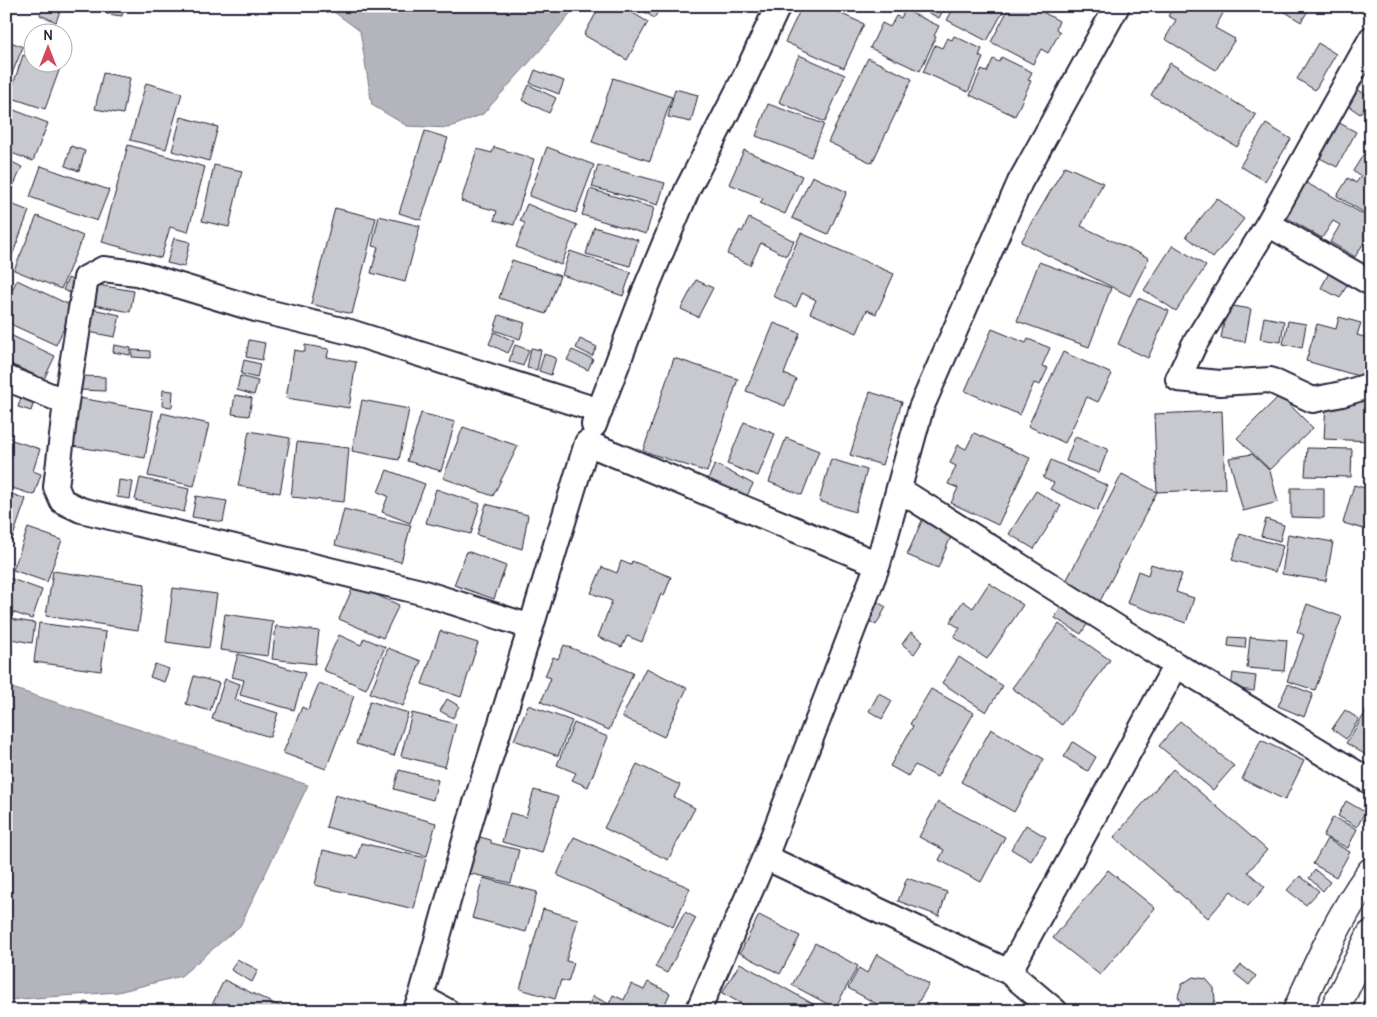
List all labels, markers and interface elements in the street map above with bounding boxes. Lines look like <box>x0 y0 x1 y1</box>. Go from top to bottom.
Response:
north arrow <box>22 22 72 72</box>
text: N <box>43 26 53 44</box>

